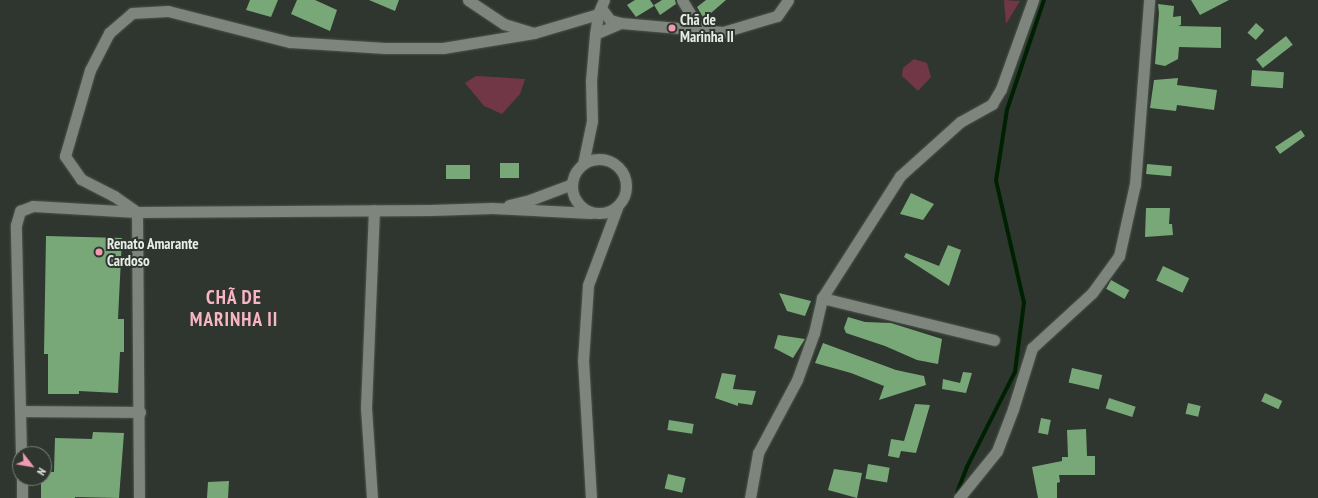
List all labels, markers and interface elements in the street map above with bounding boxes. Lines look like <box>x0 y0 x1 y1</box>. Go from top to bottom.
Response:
place label: Chã de Marinha II <box>680 10 734 45</box>
marker: Chã de Marinha II <box>667 23 677 33</box>
place label: Renato Amarante Cardoso <box>107 234 199 269</box>
marker: Renato Amarante Cardoso <box>94 247 104 257</box>
district label: CHÃ DE MARINHA II <box>189 287 279 331</box>
north arrow <box>12 446 52 486</box>
text: N <box>34 466 49 478</box>

